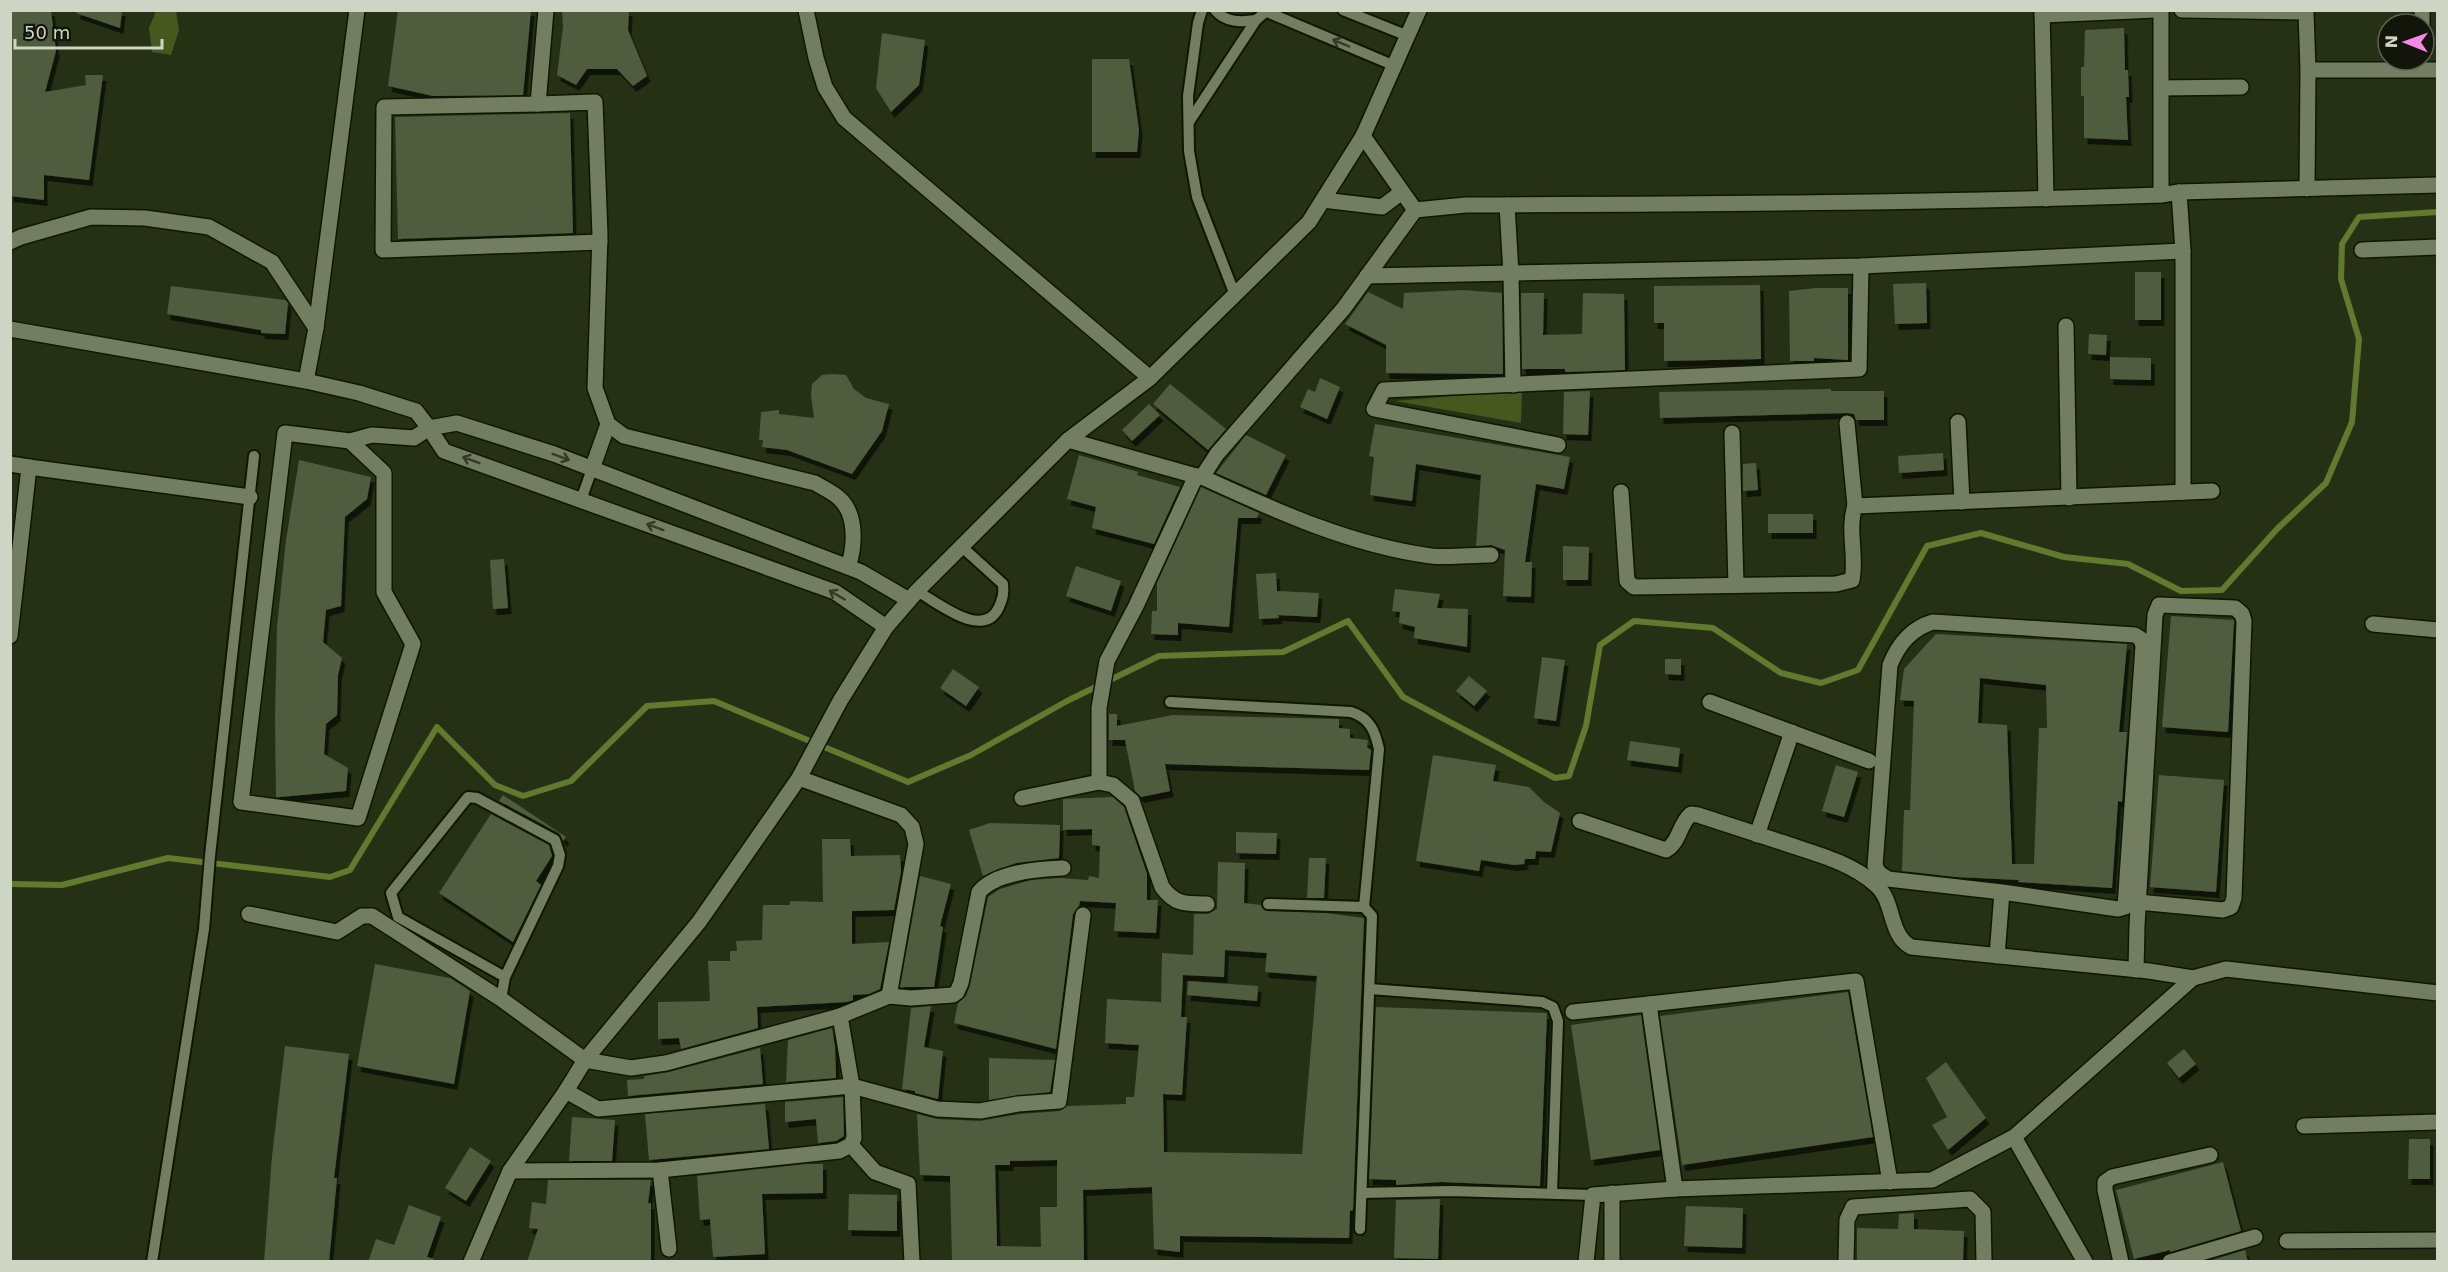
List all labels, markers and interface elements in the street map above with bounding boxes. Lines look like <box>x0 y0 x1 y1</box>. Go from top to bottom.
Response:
scale bar <box>15 12 162 50</box>
north arrow <box>2376 12 2436 72</box>
text: 50 m <box>24 22 70 43</box>
text: N <box>2382 35 2401 49</box>
one-way arrow <box>1332 37 1350 48</box>
one-way arrow <box>551 452 570 463</box>
one-way arrow <box>463 454 481 465</box>
one-way arrow <box>646 520 665 531</box>
one-way arrow <box>829 589 846 601</box>

